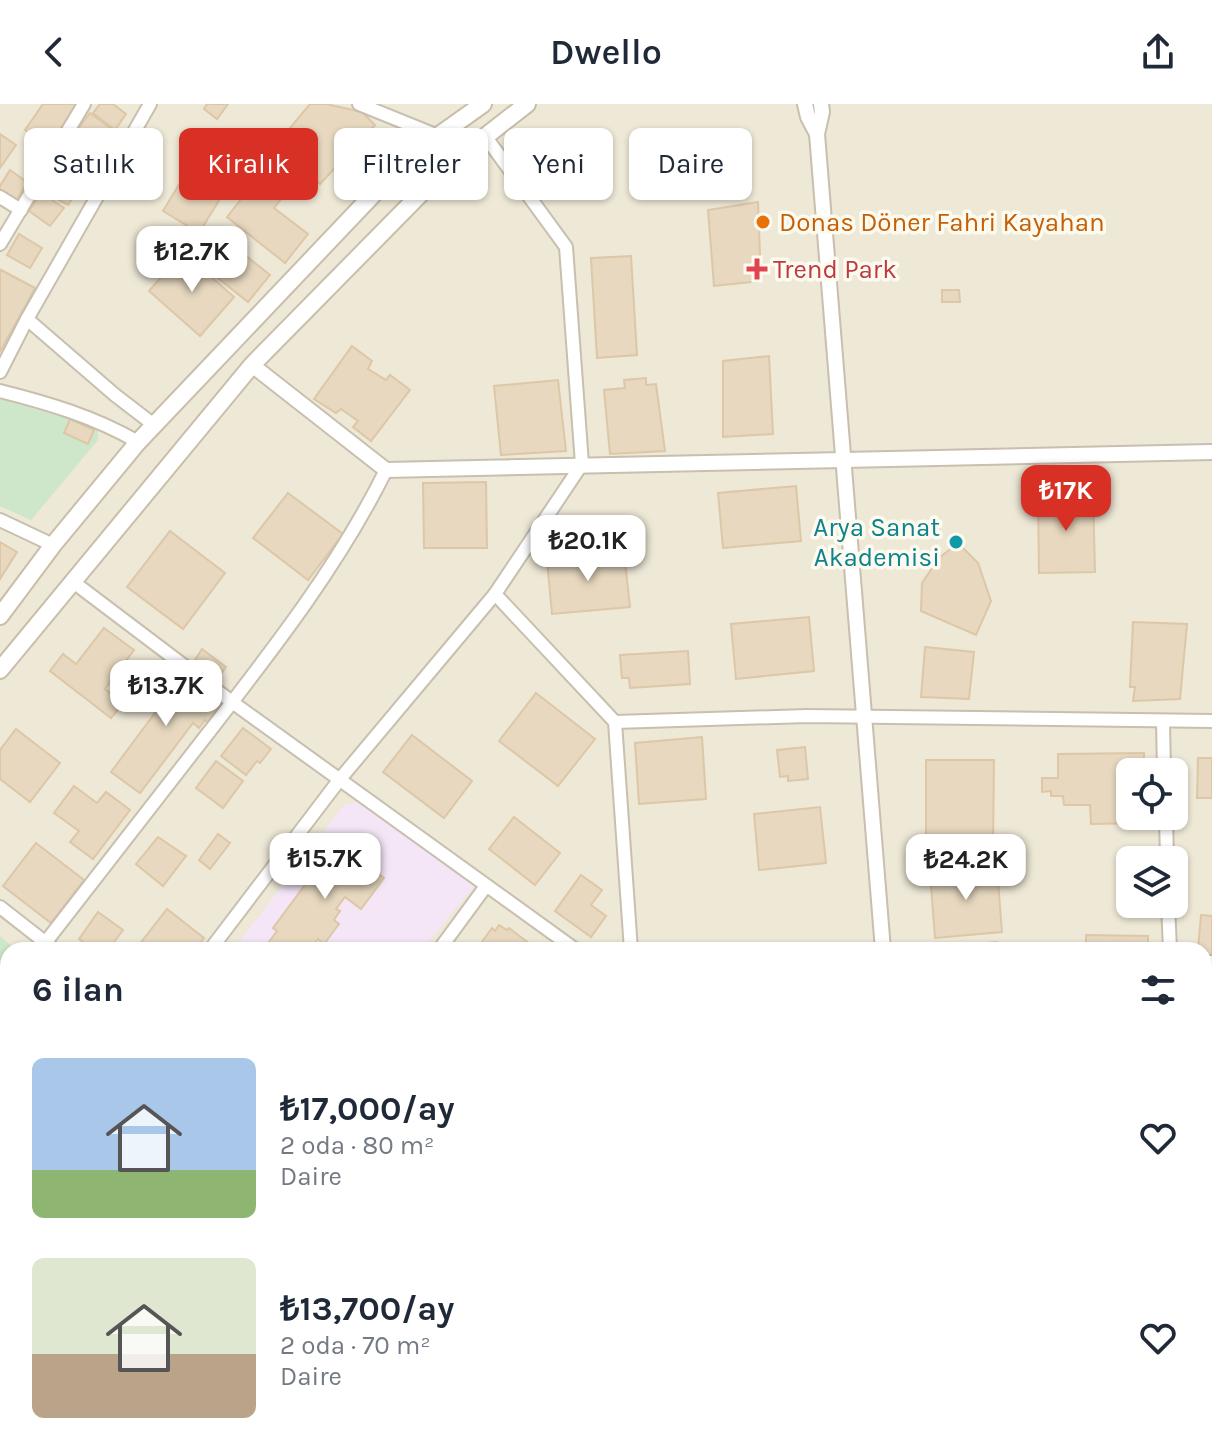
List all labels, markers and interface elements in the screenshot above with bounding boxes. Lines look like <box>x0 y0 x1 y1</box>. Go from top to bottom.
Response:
icon: back <box>32 30 76 74</box>
icon: share <box>1136 30 1180 74</box>
text: Dwello <box>550 31 662 73</box>
chip: Satılık <box>24 128 163 200</box>
chip: Kiralık <box>179 128 318 200</box>
chip: Filtreler <box>334 128 488 200</box>
chip: Yeni <box>504 128 613 200</box>
chip: Daire <box>629 128 752 200</box>
place label: Donas Döner Fahri Kayahan <box>779 207 1105 238</box>
marker: Donas Döner Fahri Kayahan <box>754 213 772 231</box>
pin: ₺12.7K <box>127 226 257 294</box>
text: ₺12.7K <box>154 236 230 267</box>
place label: Trend Park <box>773 254 897 285</box>
marker: Trend Park <box>748 260 766 278</box>
pin: ₺17K <box>1019 465 1113 533</box>
text: ₺17K <box>1039 475 1093 506</box>
place label: Arya Sanat Akademisi <box>813 512 940 573</box>
pin: ₺20.1K <box>523 515 653 583</box>
text: ₺20.1K <box>549 525 627 556</box>
marker: Arya Sanat Akademisi <box>947 533 965 551</box>
pin: ₺13.7K <box>101 660 231 728</box>
text: ₺13.7K <box>128 670 204 701</box>
map controls <box>1116 758 1188 918</box>
button: locate <box>1116 758 1188 830</box>
pin: ₺15.7K <box>260 833 390 901</box>
pin: ₺24.2K <box>901 834 1031 902</box>
text: ₺15.7K <box>288 843 362 874</box>
text: ₺24.2K <box>924 844 1008 875</box>
button: layers <box>1116 846 1188 918</box>
icon: filters <box>1136 968 1180 1012</box>
text: 6 ilan <box>32 970 124 1010</box>
text: ₺17,000/ay <box>280 1089 455 1129</box>
icon: home <box>96 1090 192 1186</box>
icon: heart <box>1136 1116 1180 1160</box>
text: 2 oda · 80 m² <box>280 1130 435 1161</box>
text: Daire <box>280 1161 342 1192</box>
text: ₺13,700/ay <box>280 1289 454 1329</box>
icon: home <box>96 1290 192 1386</box>
icon: heart <box>1136 1316 1180 1360</box>
text: 2 oda · 70 m² <box>280 1330 431 1361</box>
text: Daire <box>280 1361 342 1392</box>

